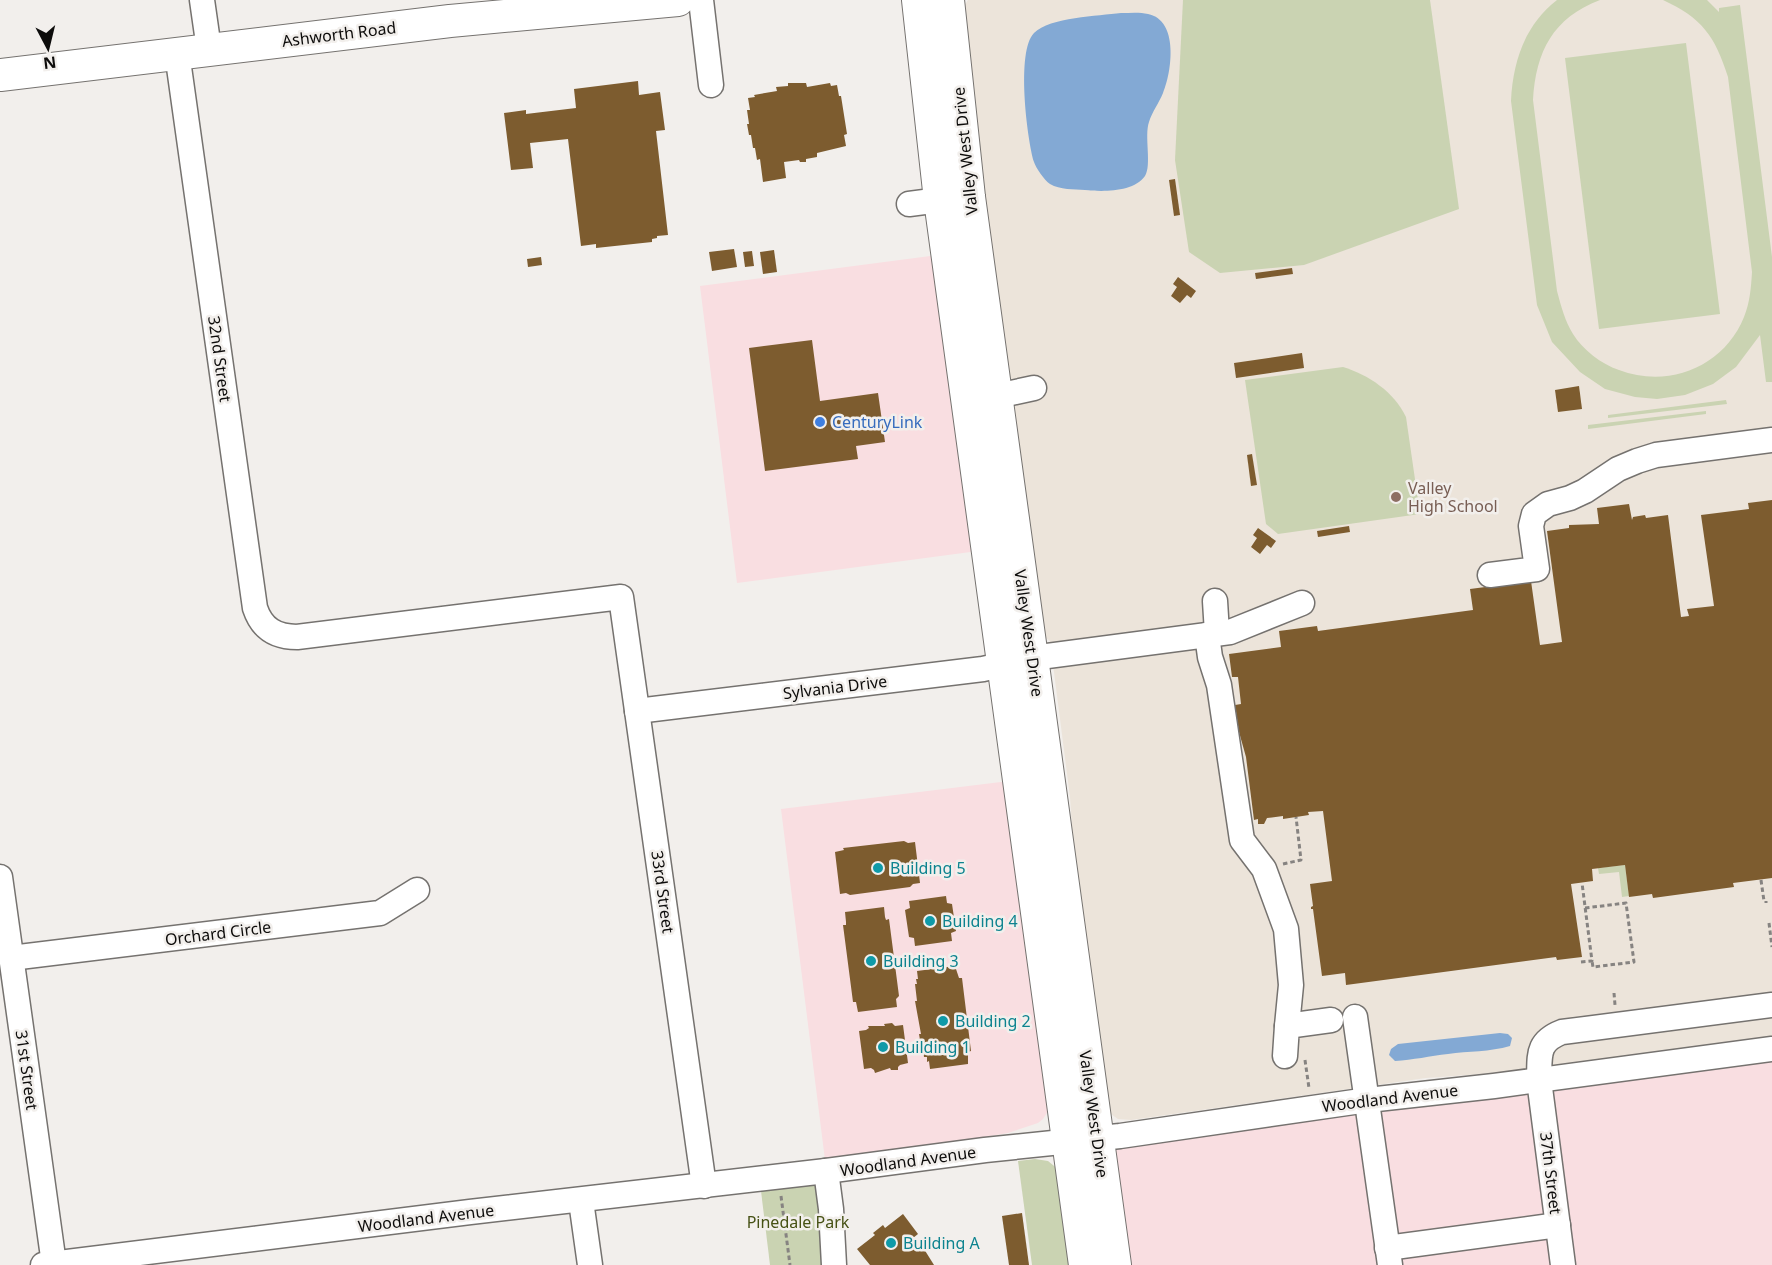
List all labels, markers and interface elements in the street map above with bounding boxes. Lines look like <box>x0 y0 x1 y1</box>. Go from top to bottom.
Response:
street label: Ashworth Road <box>281 16 397 52</box>
north arrow <box>18 18 78 78</box>
text: N <box>42 51 58 75</box>
street label: Valley West Drive <box>947 86 983 216</box>
street label: 32nd Street <box>203 314 237 404</box>
place label: CenturyLink <box>832 411 923 433</box>
marker: CenturyLink <box>813 415 827 429</box>
place label: Valley High School <box>1408 477 1498 517</box>
marker: Valley High School <box>1389 490 1403 504</box>
street label: Valley West Drive <box>1009 568 1049 698</box>
street label: Sylvania Drive <box>782 670 888 704</box>
street label: 33rd Street <box>646 849 680 935</box>
place label: Building 5 <box>890 857 966 879</box>
marker: Building 5 <box>871 861 885 875</box>
place label: Building 4 <box>942 910 1018 932</box>
marker: Building 4 <box>923 914 937 928</box>
street label: Orchard Circle <box>164 916 272 950</box>
place label: Building 3 <box>883 950 959 972</box>
marker: Building 3 <box>864 954 878 968</box>
place label: Building 2 <box>955 1010 1031 1032</box>
marker: Building 2 <box>936 1014 950 1028</box>
street label: 31st Street <box>10 1029 44 1112</box>
place label: Building 1 <box>895 1036 971 1058</box>
marker: Building 1 <box>876 1040 890 1054</box>
street label: Valley West Drive <box>1074 1049 1114 1179</box>
street label: Woodland Avenue <box>1321 1079 1459 1117</box>
street label: 37th Street <box>1535 1131 1567 1216</box>
street label: Woodland Avenue <box>839 1141 977 1181</box>
street label: Woodland Avenue <box>357 1199 495 1237</box>
park label: Pinedale Park <box>747 1211 850 1233</box>
place label: Building A <box>903 1232 980 1254</box>
marker: Building A <box>884 1236 898 1250</box>

